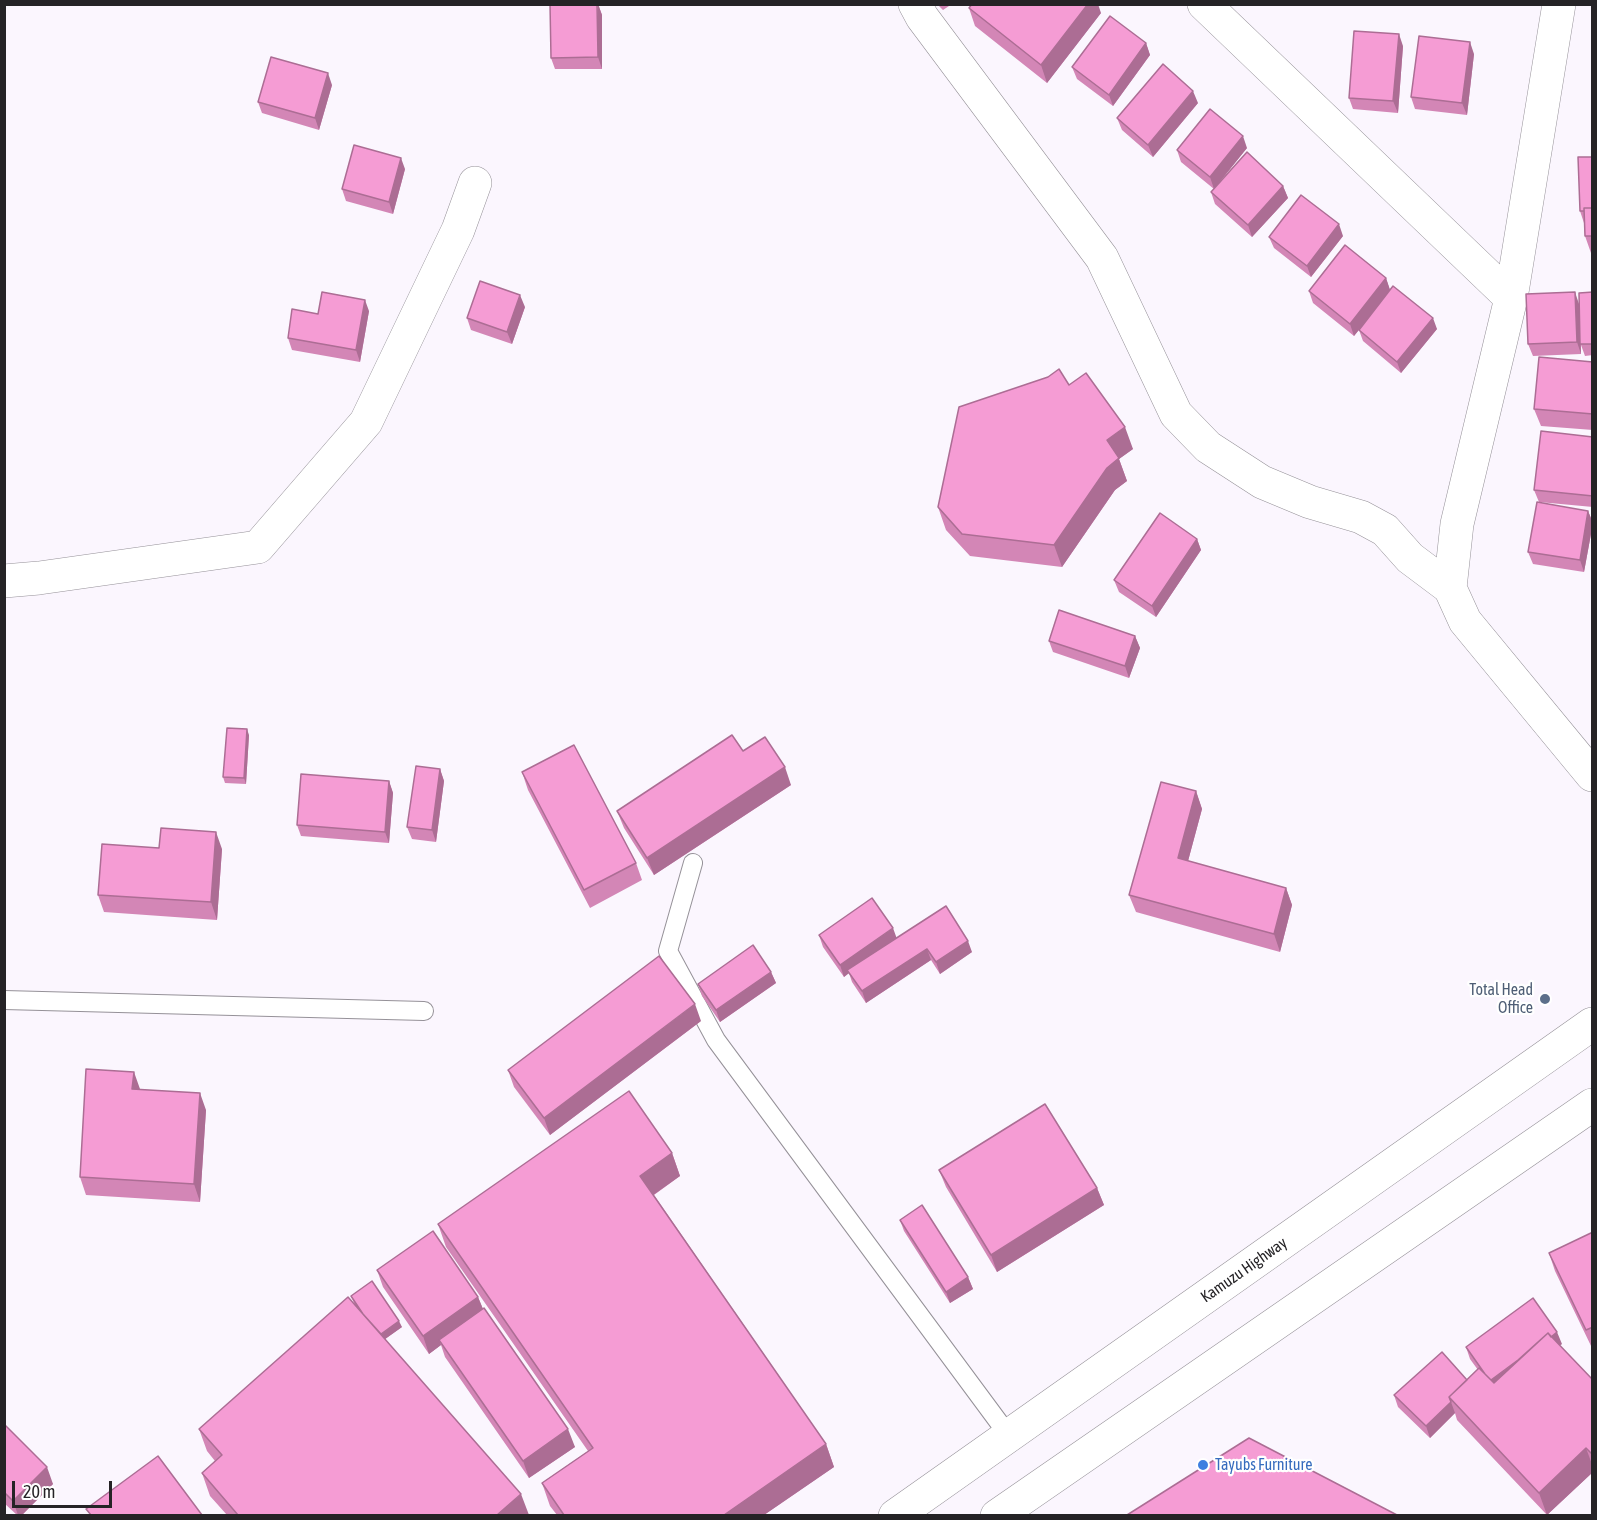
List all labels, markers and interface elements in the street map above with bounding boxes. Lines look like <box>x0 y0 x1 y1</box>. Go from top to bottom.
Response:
place label: Total Head Office <box>1469 980 1533 1018</box>
marker: Total Head Office <box>1538 992 1552 1006</box>
street label: Kamuzu Highway <box>1197 1233 1291 1307</box>
place label: Tayubs Furniture <box>1215 1455 1313 1475</box>
marker: Tayubs Furniture <box>1196 1458 1210 1472</box>
scale bar <box>15 1469 116 1507</box>
text: 20 m <box>23 1481 55 1502</box>

